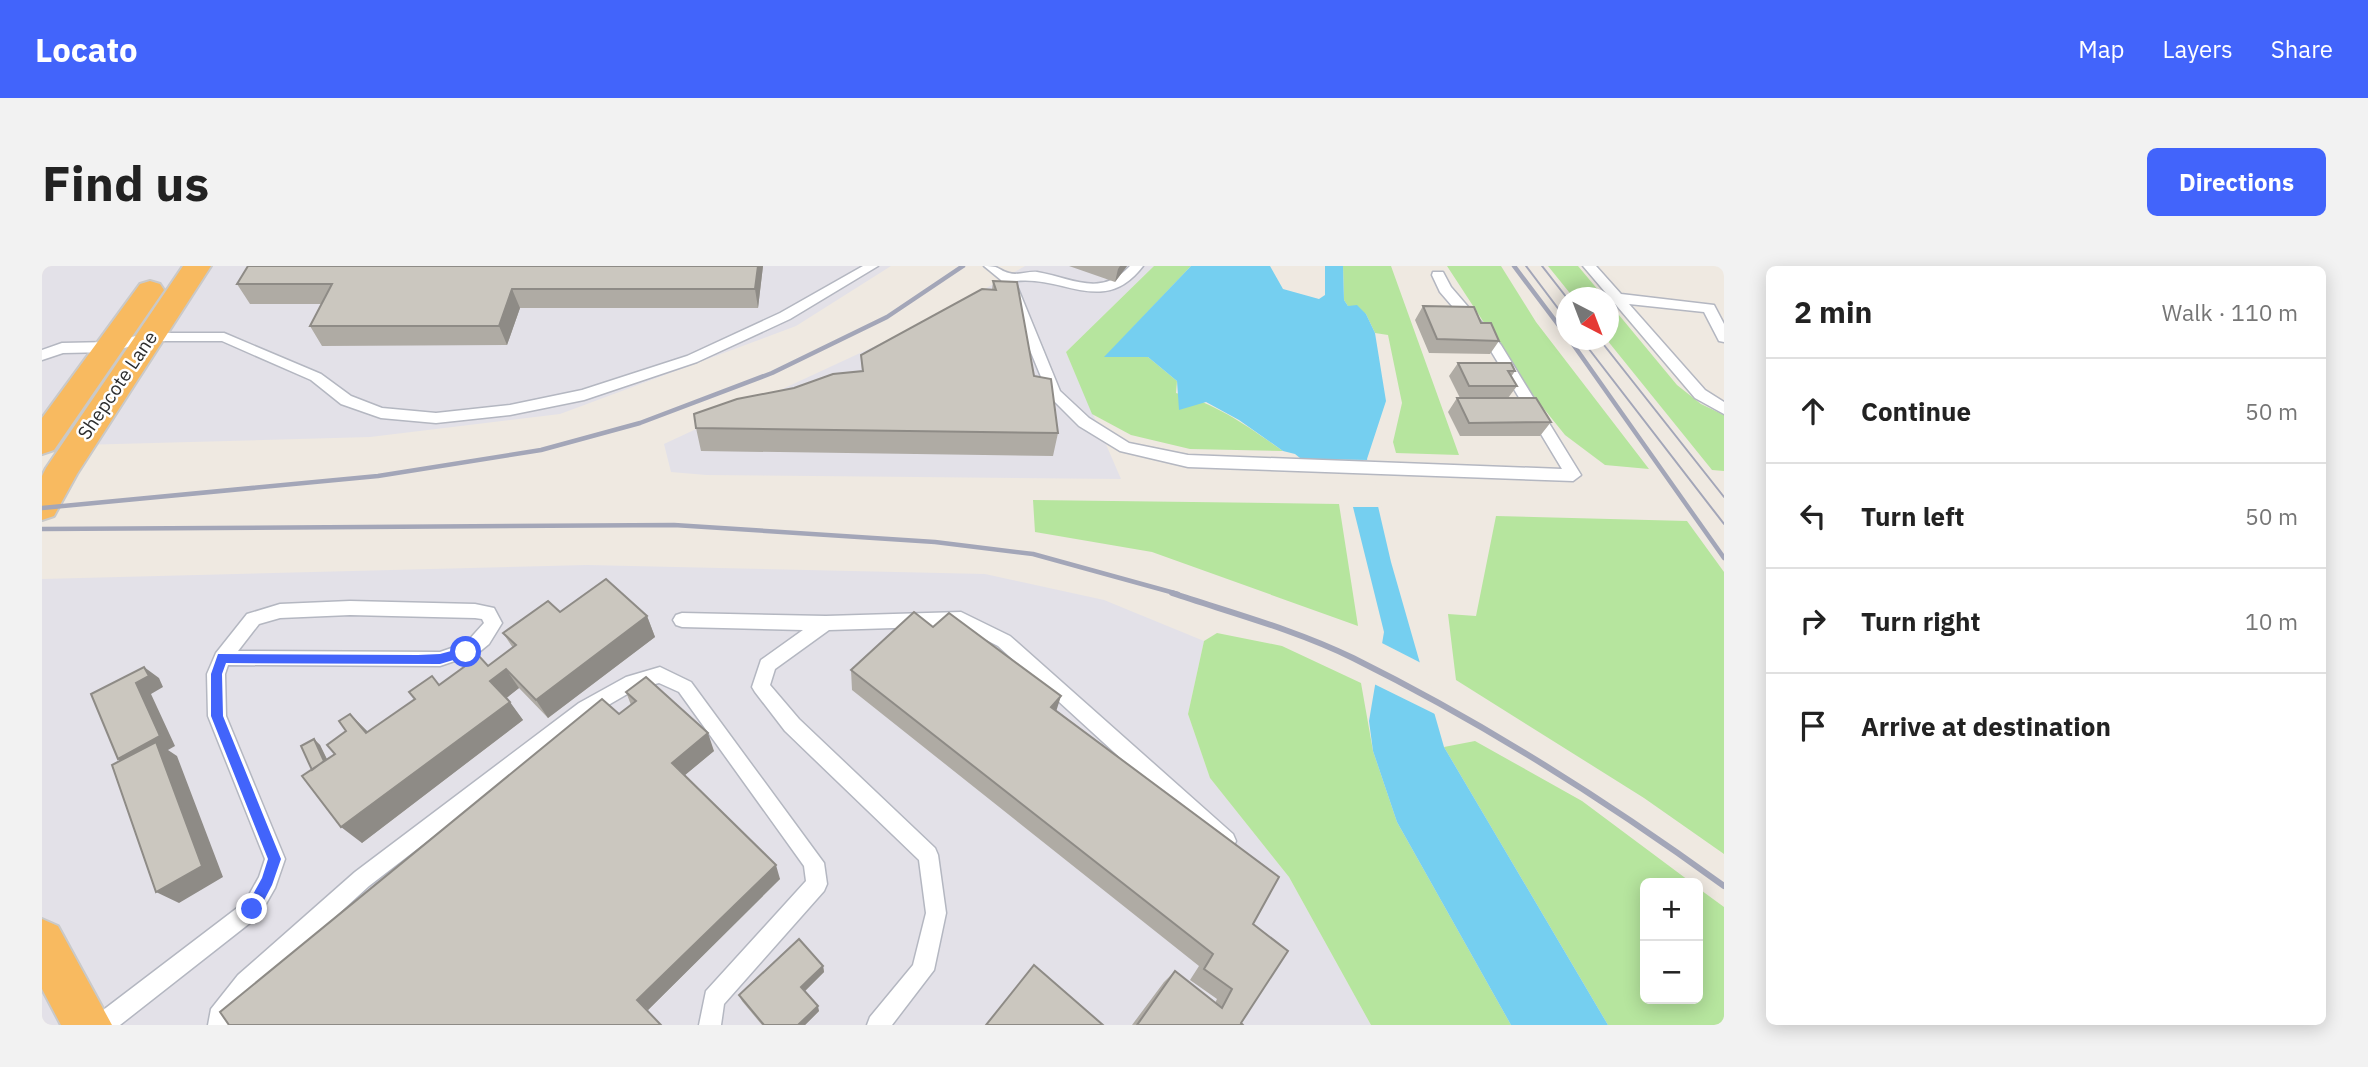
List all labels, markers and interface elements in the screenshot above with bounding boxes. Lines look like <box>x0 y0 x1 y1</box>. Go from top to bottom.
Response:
text: Locato <box>35 28 138 71</box>
text: Map <box>2078 33 2125 65</box>
text: Layers <box>2163 33 2233 65</box>
text: Share <box>2271 33 2333 65</box>
button: Directions <box>2147 148 2326 216</box>
text: Find us <box>42 151 209 214</box>
north arrow <box>1556 287 1619 350</box>
text: 2 min <box>1794 292 1872 331</box>
text: Walk · 110 m <box>2162 297 2298 327</box>
street label: Shepcote Lane <box>72 326 162 444</box>
icon: ahead <box>1794 392 1832 430</box>
text: Continue <box>1861 394 1971 428</box>
text: 50 m <box>2245 396 2298 426</box>
icon: left <box>1794 497 1832 535</box>
text: Turn left <box>1861 499 1964 533</box>
text: 50 m <box>2245 501 2298 531</box>
icon: right <box>1794 602 1832 640</box>
text: Turn right <box>1861 604 1980 638</box>
text: 10 m <box>2245 606 2298 636</box>
route start <box>450 636 481 667</box>
icon: arrive <box>1794 707 1832 745</box>
text: Arrive at destination <box>1861 709 2111 743</box>
map controls <box>1640 878 1703 1004</box>
button: + <box>1640 878 1703 941</box>
route end <box>236 893 267 924</box>
button: − <box>1640 941 1703 1004</box>

